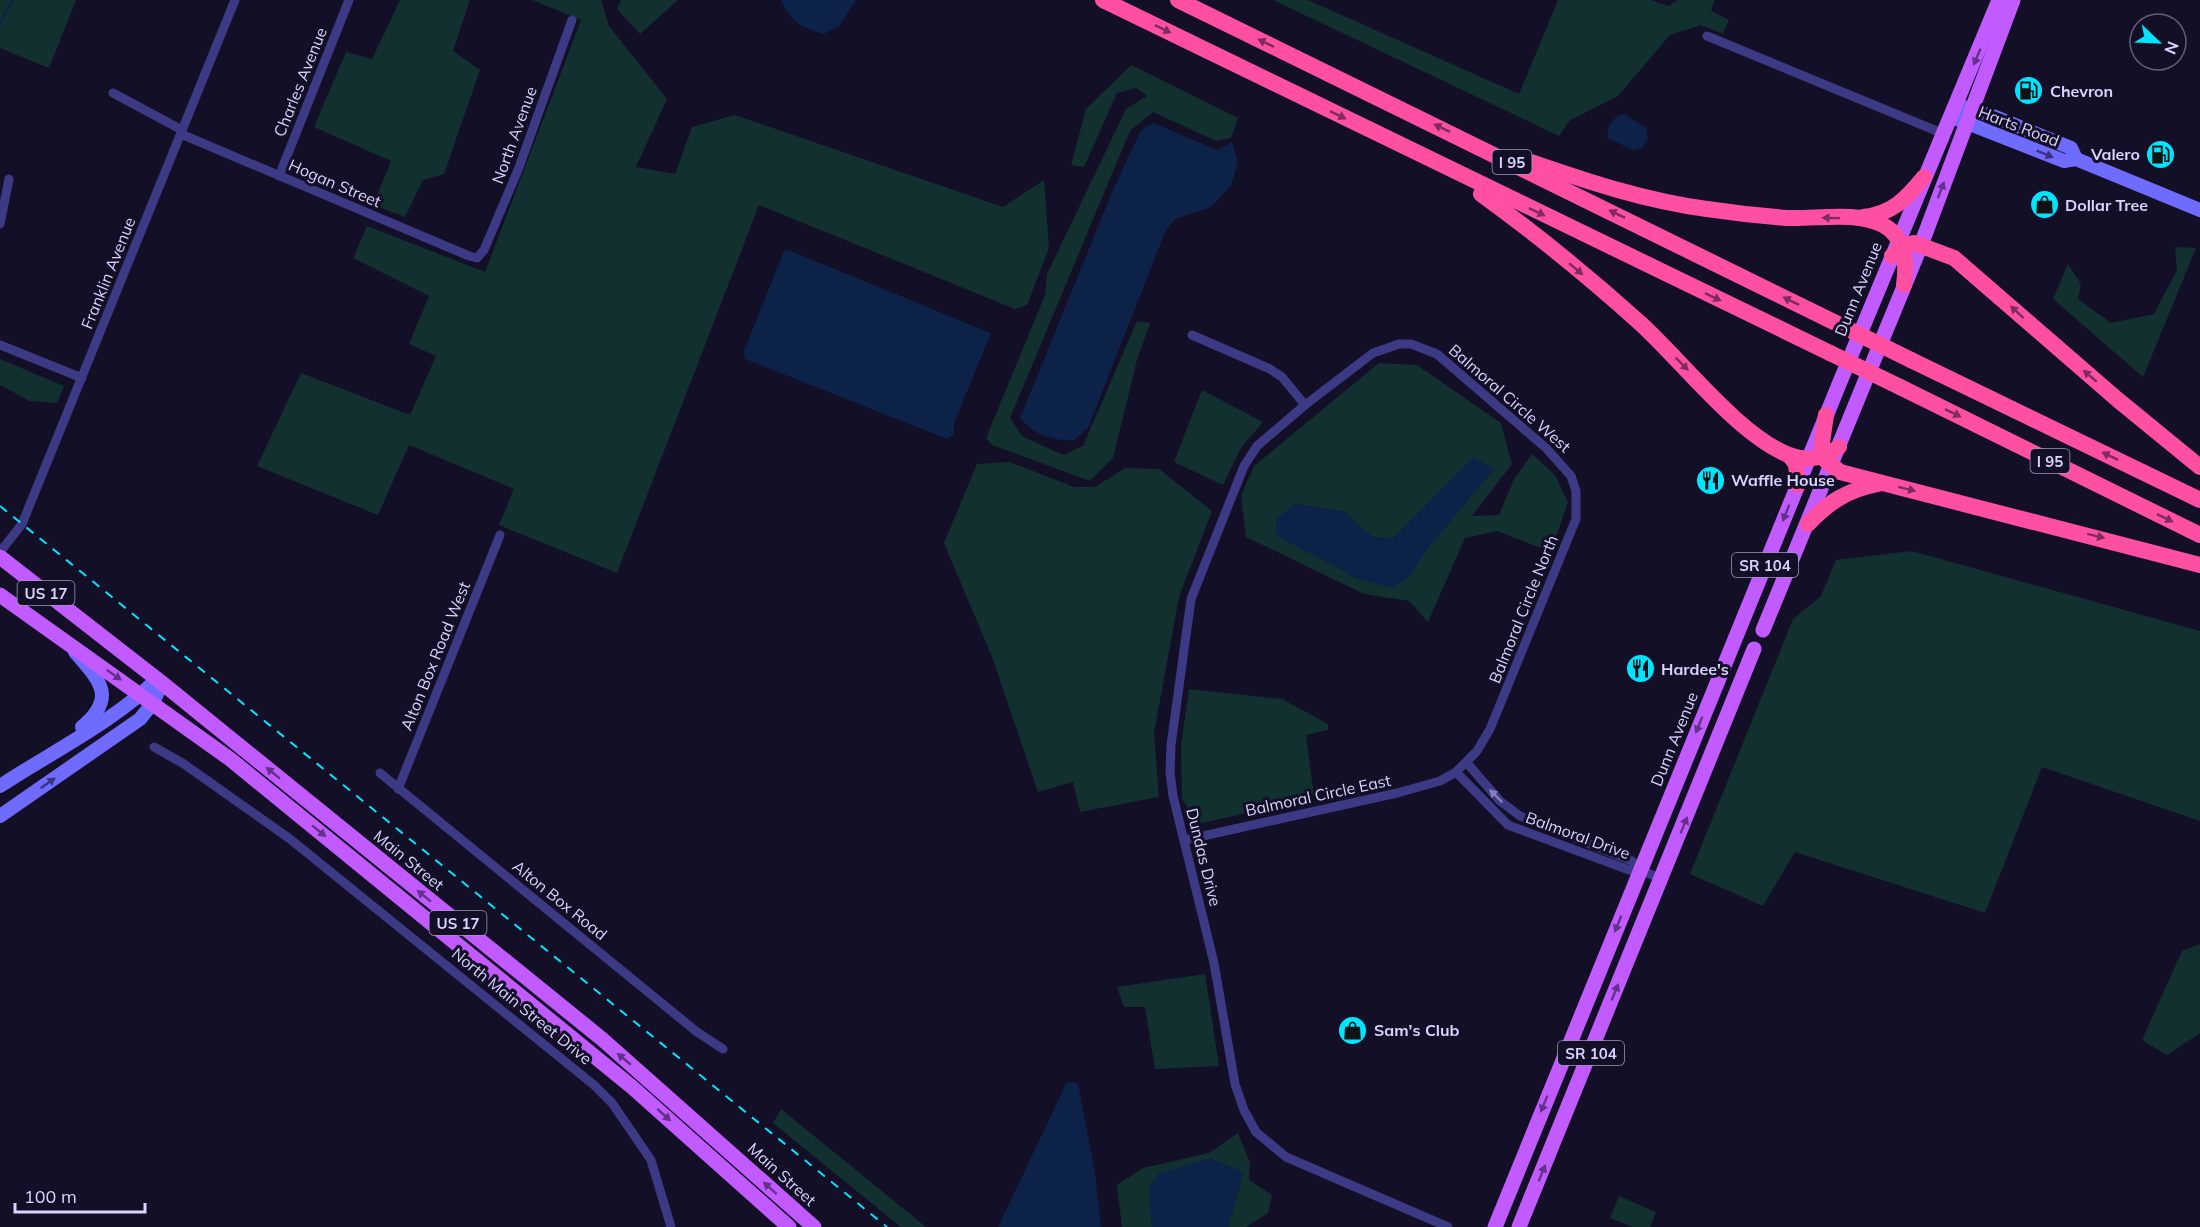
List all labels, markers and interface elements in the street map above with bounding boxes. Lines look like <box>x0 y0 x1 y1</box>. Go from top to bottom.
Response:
north arrow <box>2128 12 2188 72</box>
street label: Charles Avenue <box>269 24 331 140</box>
one-way arrow <box>1155 25 1172 34</box>
one-way arrow <box>1258 38 1275 47</box>
text: N <box>2160 38 2183 57</box>
one-way arrow <box>1972 48 1981 66</box>
fuel station icon: Chevron <box>2013 75 2045 107</box>
place label: Chevron <box>2050 81 2113 101</box>
street label: North Avenue <box>487 84 541 186</box>
street label: Harts Road <box>1976 101 2062 151</box>
one-way arrow <box>1330 111 1347 120</box>
one-way arrow <box>1433 123 1450 132</box>
fuel station icon: Valero <box>2145 138 2177 170</box>
place label: Valero <box>2090 144 2140 164</box>
one-way arrow <box>2037 149 2055 159</box>
road number: I 95 <box>1492 150 1532 174</box>
street label: Hogan Street <box>286 155 385 212</box>
one-way arrow <box>1937 181 1947 199</box>
shop icon: Dollar Tree <box>2028 189 2060 221</box>
place label: Dollar Tree <box>2065 195 2148 215</box>
one-way arrow <box>1528 208 1545 217</box>
one-way arrow <box>1608 209 1625 219</box>
one-way arrow <box>1821 213 1840 223</box>
street label: Franklin Avenue <box>76 214 140 332</box>
street label: Dunn Avenue <box>1830 239 1886 339</box>
one-way arrow <box>1568 262 1583 274</box>
one-way arrow <box>1704 292 1721 301</box>
one-way arrow <box>1783 296 1800 305</box>
one-way arrow <box>2010 305 2025 319</box>
street label: Balmoral Circle West <box>1445 340 1575 457</box>
one-way arrow <box>1675 357 1690 371</box>
one-way arrow <box>2082 370 2098 383</box>
one-way arrow <box>1944 409 1961 418</box>
road number: I 95 <box>2030 449 2070 473</box>
one-way arrow <box>2101 452 2118 461</box>
restaurant icon: Waffle House <box>1694 464 1726 496</box>
place label: Waffle House <box>1731 470 1835 490</box>
one-way arrow <box>1898 485 1917 495</box>
one-way arrow <box>1781 505 1791 523</box>
one-way arrow <box>2157 514 2174 523</box>
street label: Balmoral Circle North <box>1484 532 1562 686</box>
one-way arrow <box>2087 532 2106 542</box>
road number: SR 104 <box>1732 553 1798 577</box>
street label: Alton Box Road West <box>396 578 474 733</box>
road number: US 17 <box>18 581 74 605</box>
restaurant icon: Hardee's <box>1624 653 1656 685</box>
place label: Hardee's <box>1661 659 1729 679</box>
one-way arrow <box>105 669 121 681</box>
street label: Dunn Avenue <box>1646 689 1702 789</box>
one-way arrow <box>1694 716 1703 734</box>
one-way arrow <box>265 767 280 779</box>
street label: Balmoral Circle East <box>1243 770 1393 820</box>
one-way arrow <box>40 778 56 789</box>
one-way arrow <box>1489 789 1503 803</box>
street label: Dundas Drive <box>1182 806 1226 908</box>
street label: Balmoral Drive <box>1523 807 1633 863</box>
one-way arrow <box>1679 816 1689 834</box>
one-way arrow <box>311 825 327 838</box>
street label: Main Street <box>370 826 449 895</box>
street label: Alton Box Road <box>509 856 611 944</box>
one-way arrow <box>416 889 432 902</box>
road number: US 17 <box>430 911 486 935</box>
one-way arrow <box>1613 915 1623 933</box>
street label: North Main Street Drive <box>448 943 596 1069</box>
one-way arrow <box>1610 983 1620 1001</box>
shop icon: Sam's Club <box>1337 1014 1369 1046</box>
place label: Sam's Club <box>1374 1020 1460 1040</box>
road number: SR 104 <box>1558 1041 1624 1065</box>
one-way arrow <box>616 1052 632 1065</box>
one-way arrow <box>1539 1096 1549 1114</box>
one-way arrow <box>656 1108 671 1121</box>
street label: Main Street <box>744 1138 821 1210</box>
one-way arrow <box>1538 1164 1547 1182</box>
scale bar <box>15 1176 146 1214</box>
one-way arrow <box>763 1182 778 1195</box>
text: 100 m <box>24 1185 77 1208</box>

